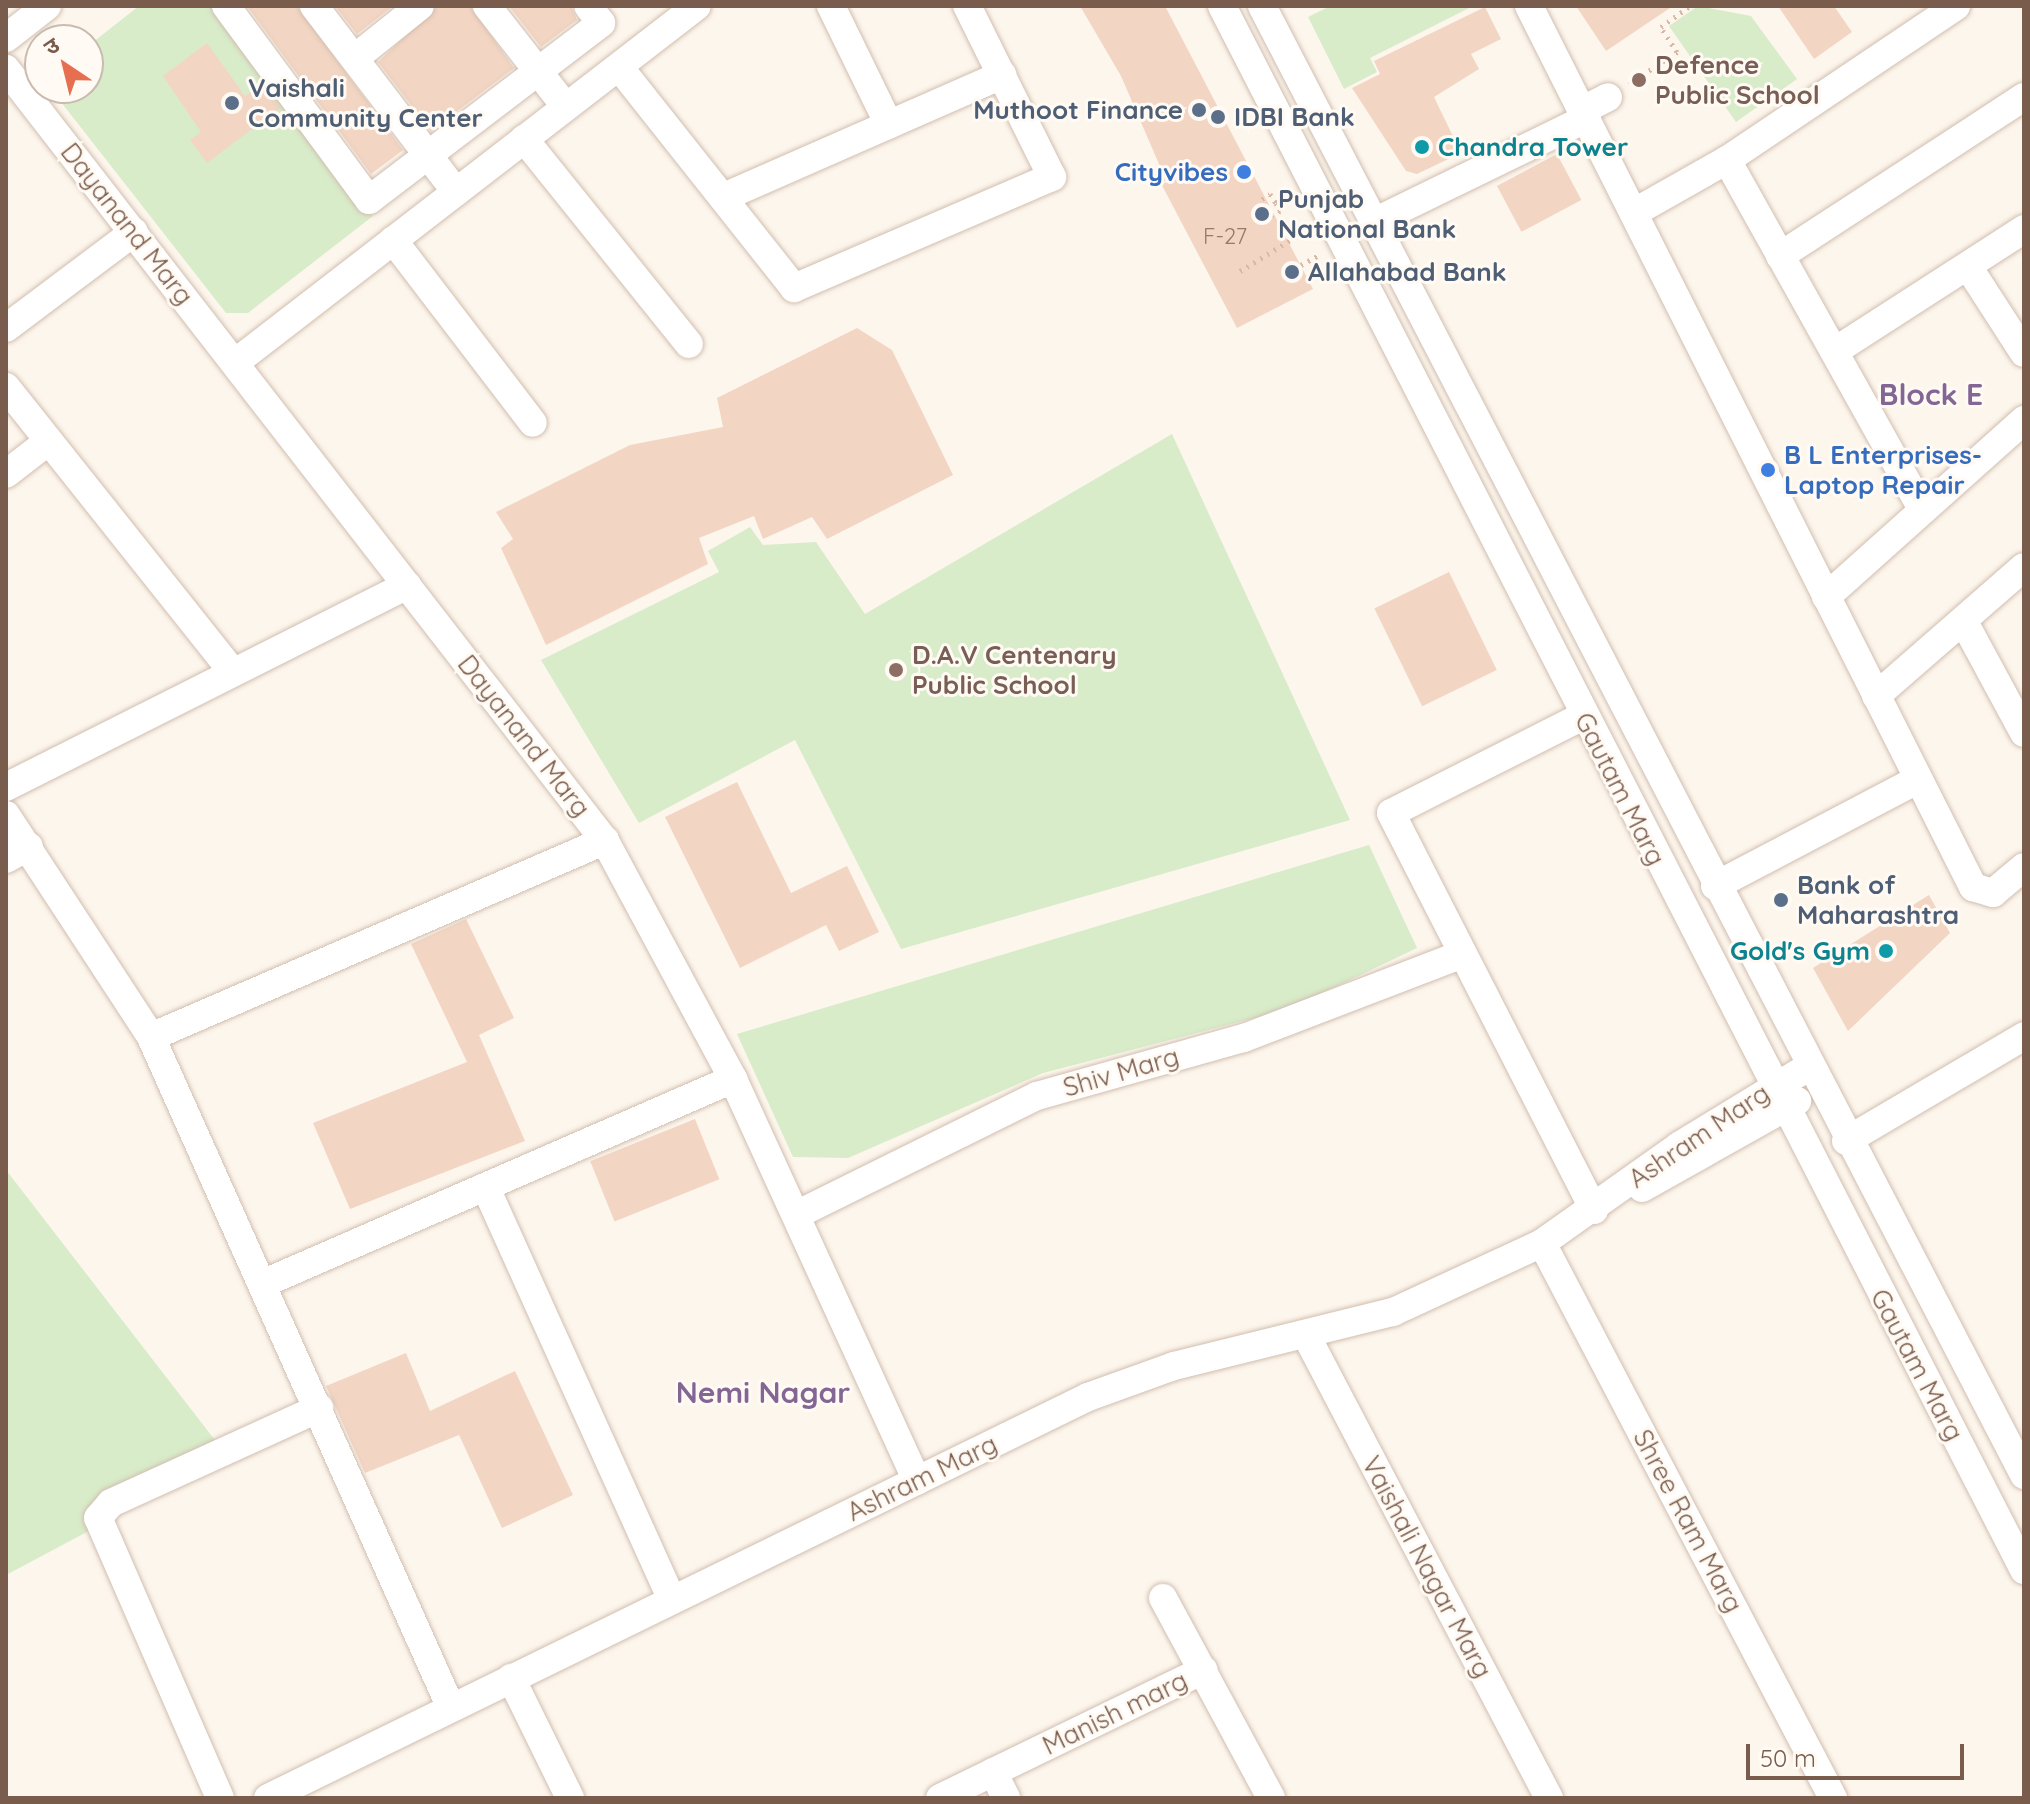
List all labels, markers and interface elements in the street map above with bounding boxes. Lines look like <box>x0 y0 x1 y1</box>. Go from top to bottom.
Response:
north arrow <box>24 24 104 104</box>
text: उ <box>38 31 65 61</box>
place label: Defence Public School <box>1655 49 1820 110</box>
marker: Defence Public School <box>1630 71 1648 89</box>
place label: Vaishali Community Center <box>248 72 483 134</box>
marker: Vaishali Community Center <box>223 94 241 112</box>
place label: Muthoot Finance <box>973 94 1183 126</box>
marker: Muthoot Finance <box>1190 101 1208 119</box>
place label: IDBI Bank <box>1234 101 1355 133</box>
marker: IDBI Bank <box>1209 108 1227 126</box>
place label: Chandra Tower <box>1438 131 1628 163</box>
street label: Dayanand Marg <box>54 137 200 311</box>
marker: Chandra Tower <box>1413 138 1431 156</box>
place label: Cityvibes <box>1115 156 1228 188</box>
marker: Cityvibes <box>1235 163 1253 181</box>
place label: Punjab National Bank <box>1278 183 1456 244</box>
marker: Punjab National Bank <box>1253 205 1271 223</box>
house number: F-27 <box>1203 224 1247 250</box>
place label: Allahabad Bank <box>1308 256 1506 288</box>
marker: Allahabad Bank <box>1283 263 1301 281</box>
district label: Block E <box>1879 376 1983 412</box>
place label: B L Enterprises- Laptop Repair <box>1784 439 1982 500</box>
marker: B L Enterprises- Laptop Repair <box>1759 461 1777 479</box>
place label: D.A.V Centenary Public School <box>912 639 1116 700</box>
street label: Dayanand Marg <box>451 649 597 823</box>
marker: D.A.V Centenary Public School <box>887 661 905 679</box>
street label: Gautam Marg <box>1568 707 1672 871</box>
place label: Bank of Maharashtra <box>1797 869 1959 930</box>
marker: Bank of Maharashtra <box>1772 891 1790 909</box>
place label: Gold's Gym <box>1730 935 1870 967</box>
marker: Gold's Gym <box>1877 942 1895 960</box>
street label: Shiv Marg <box>1060 1041 1182 1103</box>
street label: Ashram Marg <box>1623 1077 1775 1195</box>
street label: Gautam Marg <box>1864 1284 1970 1446</box>
district label: Nemi Nagar <box>676 1374 850 1410</box>
street label: Shree Ram Marg <box>1627 1424 1749 1618</box>
street label: Ashram Marg <box>842 1428 1002 1528</box>
street label: Vaishali Nagar Marg <box>1355 1451 1499 1683</box>
street label: Manish marg <box>1038 1665 1192 1761</box>
scale bar <box>1750 1728 1968 1778</box>
text: 50 m <box>1760 1743 1816 1773</box>

